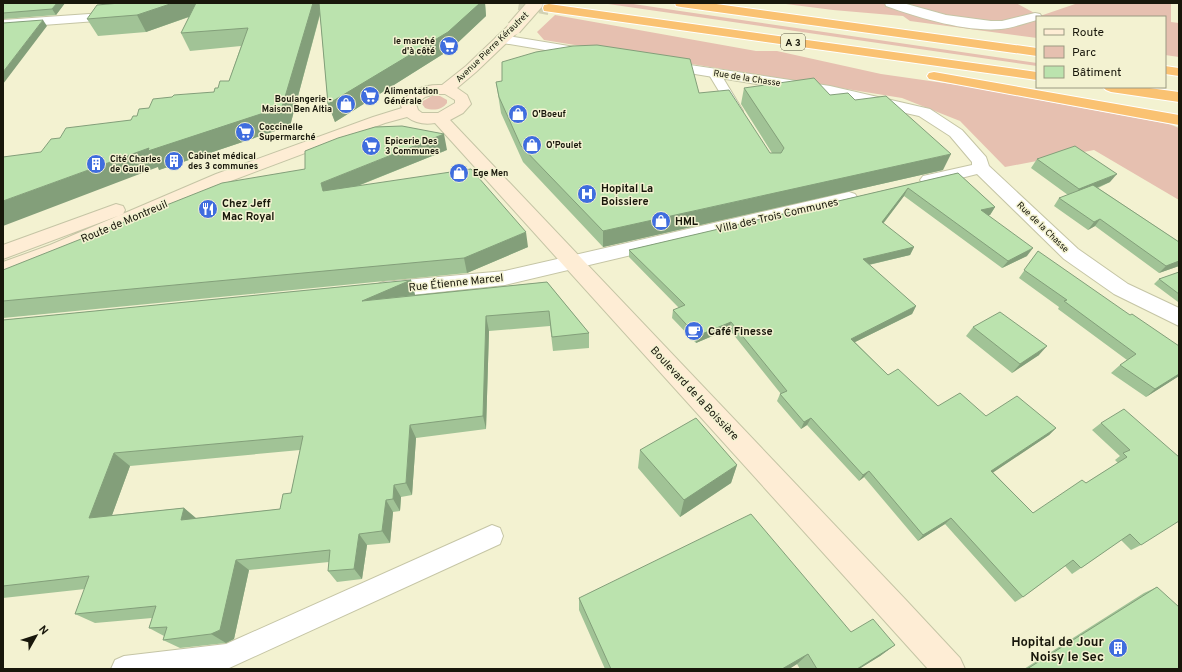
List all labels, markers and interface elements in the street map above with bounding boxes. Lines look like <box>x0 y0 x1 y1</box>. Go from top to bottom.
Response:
street label: Avenue Pierre Kérautret <box>454 10 531 85</box>
legend <box>1036 16 1166 88</box>
text: Route <box>1072 25 1104 41</box>
road number: A 3 <box>781 34 805 50</box>
supermarket icon: le marché d'à côté <box>438 35 460 57</box>
place label: le marché d'à côté <box>393 36 435 57</box>
text: Parc <box>1072 45 1096 61</box>
text: Bâtiment <box>1072 65 1122 81</box>
street label: Rue de la Chasse <box>713 68 781 89</box>
supermarket icon: Alimentation Générale <box>359 85 381 107</box>
place label: Alimentation Générale <box>384 86 438 107</box>
shop icon: Boulangerie - Maison Ben Altia <box>335 93 357 115</box>
place label: Boulangerie - Maison Ben Altia <box>262 94 332 115</box>
shop icon: O'Boeuf <box>507 103 529 125</box>
place label: O'Boeuf <box>532 109 566 120</box>
supermarket icon: Coccinelle Supermarché <box>234 121 256 143</box>
place label: Coccinelle Supermarché <box>259 122 316 143</box>
shop icon: O'Poulet <box>521 134 543 156</box>
supermarket icon: Epicerie Des 3 Communes <box>360 135 382 157</box>
place label: Epicerie Des 3 Communes <box>385 136 439 157</box>
place label: O'Poulet <box>546 140 582 151</box>
building icon: Cabinet médical des 3 communes <box>163 150 185 172</box>
place label: Cabinet médical des 3 communes <box>188 151 258 172</box>
building icon: Cité Charles de Gaulle <box>85 153 107 175</box>
place label: Cité Charles de Gaulle <box>110 154 161 175</box>
shop icon: Ege Men <box>448 162 470 184</box>
place label: Ege Men <box>473 168 508 179</box>
place label: Hopital La Boissiere <box>601 182 653 209</box>
hospital icon: Hopital La Boissiere <box>576 183 598 205</box>
street label: Villa des Trois Communes <box>715 195 840 237</box>
street label: Route de Montreuil <box>79 197 170 247</box>
place label: Chez Jeff Mac Royal <box>222 197 274 224</box>
restaurant icon: Chez Jeff Mac Royal <box>197 198 219 220</box>
street label: Rue de la Chasse <box>1014 200 1071 255</box>
shop icon: HML <box>650 210 672 232</box>
place label: HML <box>675 215 699 229</box>
street label: Rue Étienne Marcel <box>408 270 504 295</box>
cafe icon: Café Finesse <box>683 320 705 342</box>
place label: Café Finesse <box>708 325 773 339</box>
street label: Boulevard de la Boissière <box>647 344 742 444</box>
north arrow <box>16 616 56 656</box>
text: N <box>35 623 51 638</box>
place label: Hopital de Jour Noisy le Sec <box>1011 635 1105 666</box>
building icon: Hopital de Jour Noisy le Sec <box>1107 637 1129 659</box>

